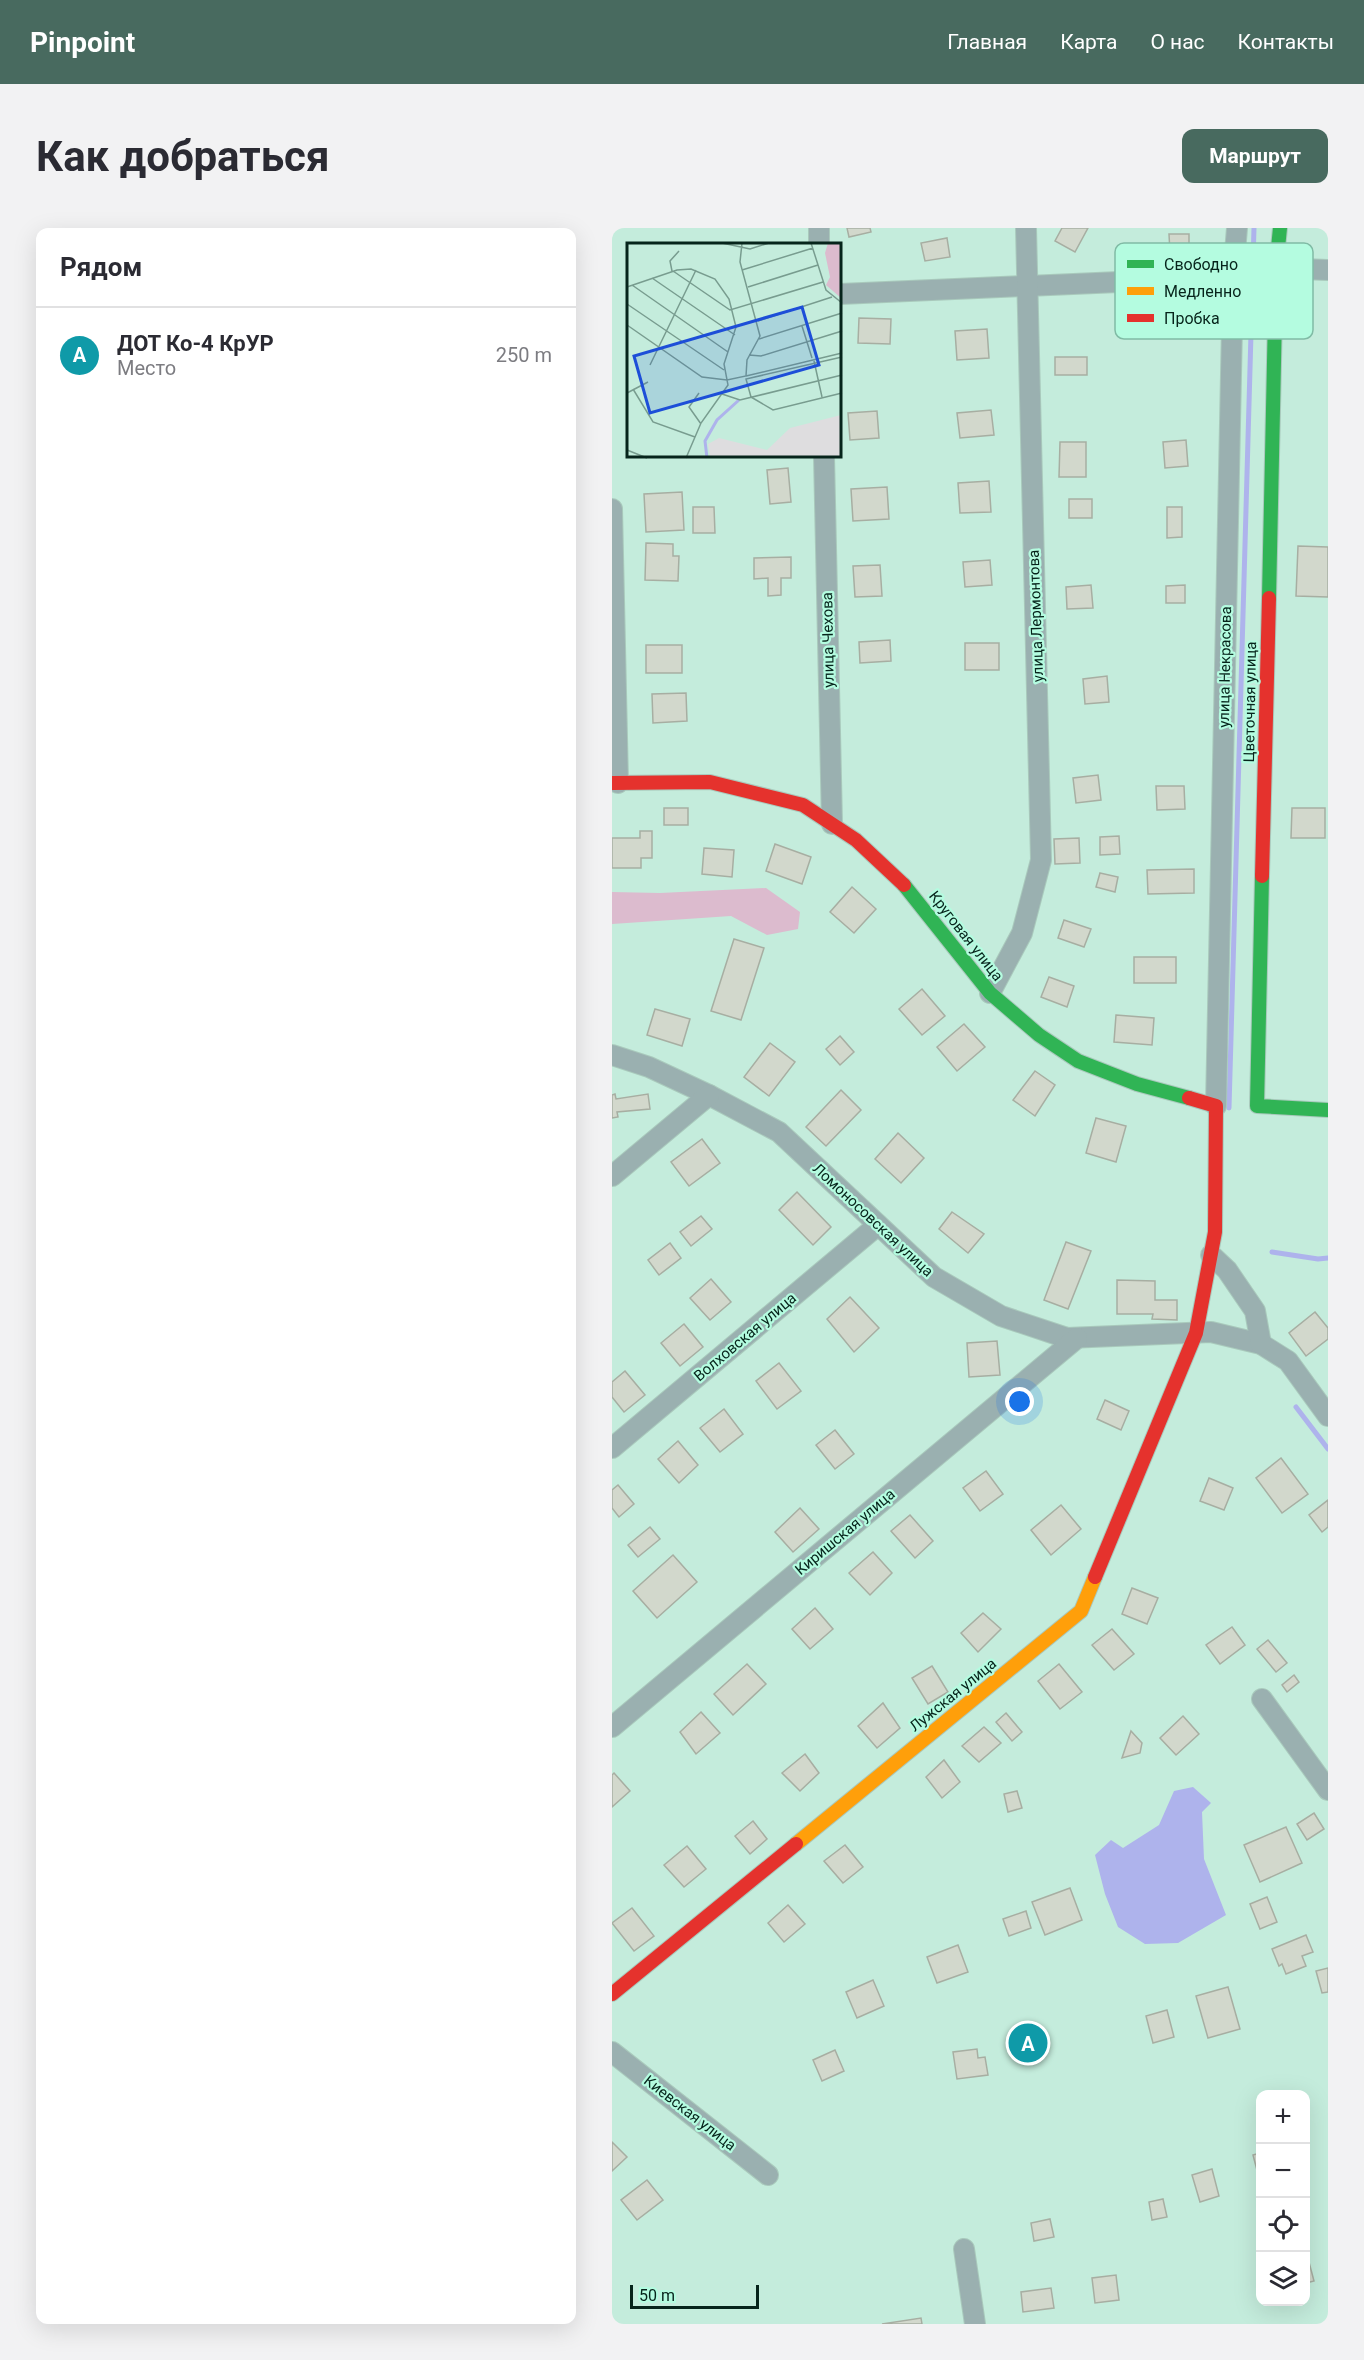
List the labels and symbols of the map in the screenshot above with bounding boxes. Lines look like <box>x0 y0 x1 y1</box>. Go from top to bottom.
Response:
inset map <box>627 243 842 458</box>
legend <box>1115 243 1313 339</box>
text: Свободно <box>1164 255 1238 274</box>
text: Медленно <box>1164 282 1241 301</box>
text: Пробка <box>1164 309 1220 328</box>
street label: улица Лермонтова <box>1025 550 1047 682</box>
street label: улица Чехова <box>818 592 838 688</box>
street label: улица Некрасова <box>1215 606 1235 728</box>
street label: Цветочная улица <box>1240 641 1260 763</box>
street label: Круговая улица <box>925 887 1007 985</box>
street label: Ломоносовская улица <box>809 1159 937 1281</box>
street label: Волховская улица <box>690 1289 800 1385</box>
your location <box>1005 1387 1034 1416</box>
street label: Киришская улица <box>791 1485 899 1579</box>
street label: Лужская улица <box>906 1655 1000 1735</box>
pin: A <box>1008 2020 1048 2066</box>
street label: Киевская улица <box>640 2071 740 2155</box>
scale bar <box>630 2282 759 2310</box>

